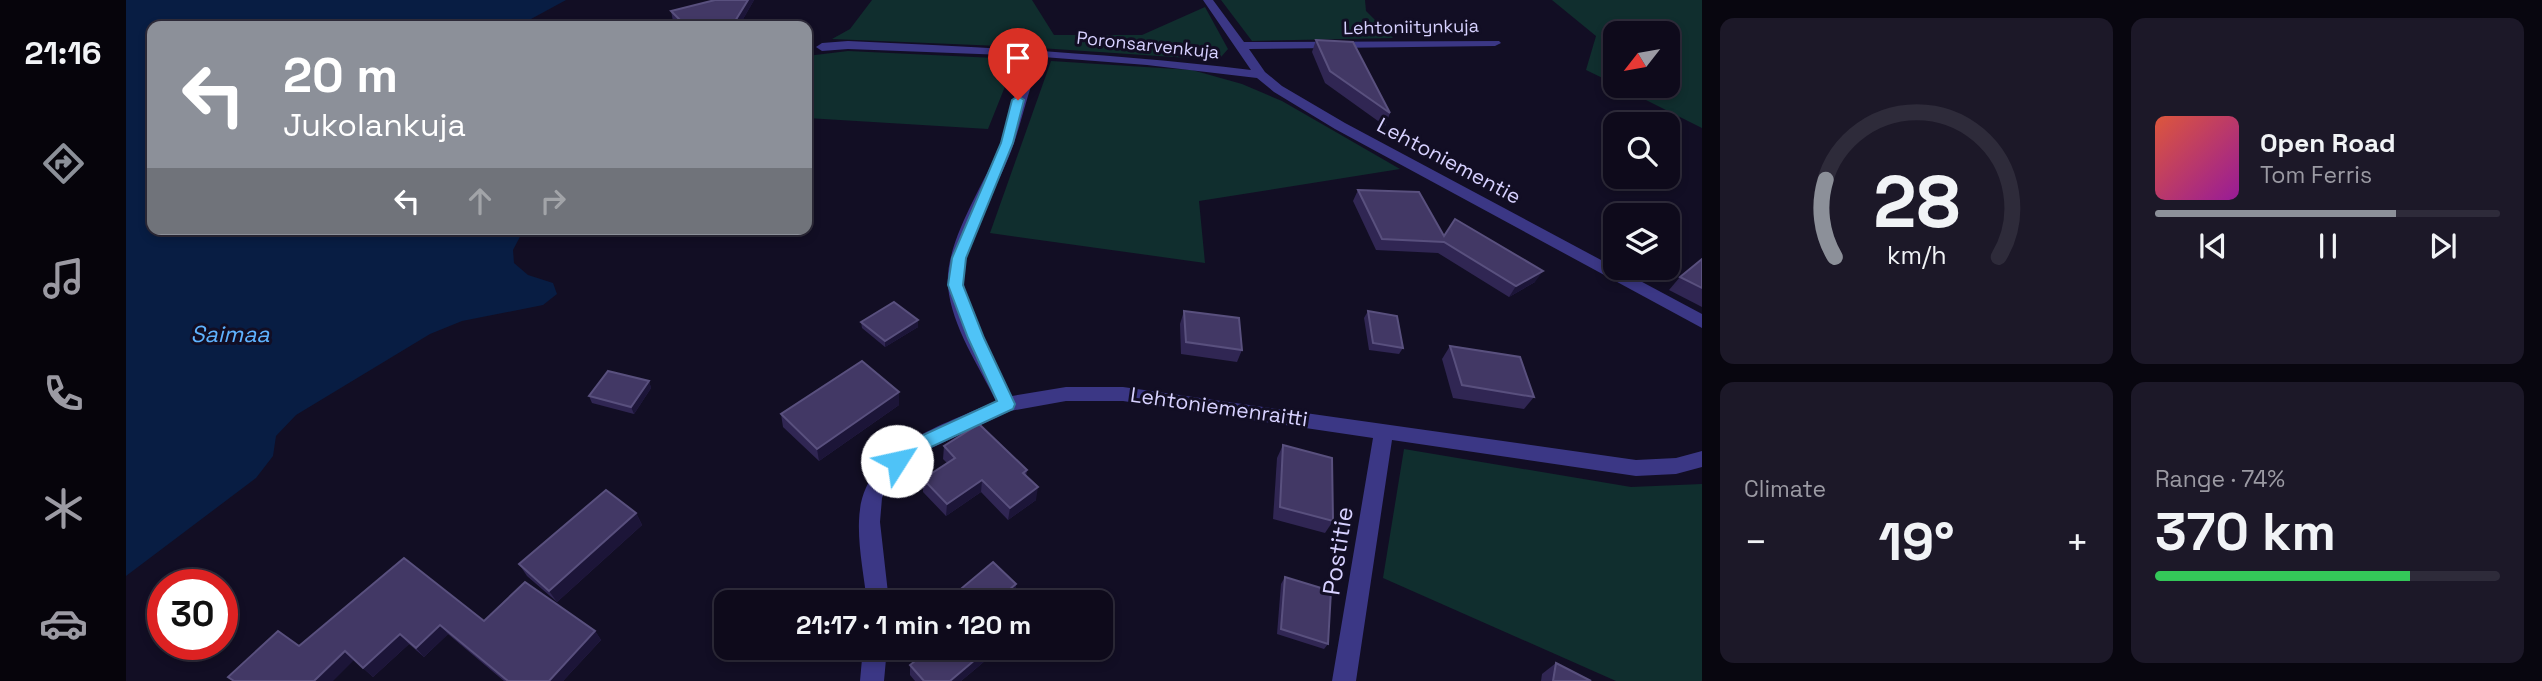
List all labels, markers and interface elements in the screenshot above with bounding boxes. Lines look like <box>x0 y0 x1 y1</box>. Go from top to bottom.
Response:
street label: Lehtoniitynkuja <box>1343 14 1479 39</box>
north arrow <box>1603 21 1680 98</box>
map controls <box>1603 21 1680 280</box>
street label: Poronsarvenkuja <box>1076 26 1221 63</box>
pin <box>988 28 1048 100</box>
text: 21:16 <box>24 33 102 73</box>
icon: arrive <box>999 39 1037 77</box>
text: 20 m <box>283 44 398 106</box>
icon: left <box>168 49 259 140</box>
text: Jukolankuja <box>283 105 466 145</box>
street label: Lehtoniementie <box>1373 111 1526 210</box>
button: search <box>1603 112 1680 189</box>
text: Open Road <box>2260 126 2396 160</box>
icon: directions <box>39 139 88 188</box>
text: 28 <box>1873 155 1960 248</box>
text: Tom Ferris <box>2260 160 2372 190</box>
icon: left <box>388 182 426 220</box>
icon: ahead <box>461 182 499 220</box>
icon: right <box>534 182 572 220</box>
button: layers <box>1603 203 1680 280</box>
icon: previous <box>2194 227 2232 265</box>
icon: pause <box>2309 227 2347 265</box>
icon: next <box>2424 227 2462 265</box>
text: km/h <box>1887 239 1946 271</box>
icon: music <box>39 254 88 303</box>
water label: Saimaa <box>190 319 270 349</box>
icon: phone <box>39 369 88 418</box>
street label: Lehtoniemenraitti <box>1129 381 1309 432</box>
position arrow <box>860 424 934 498</box>
text: Range · 74% <box>2155 464 2285 494</box>
text: Climate <box>1744 474 1826 504</box>
icon: climate <box>39 484 88 533</box>
text: 370 km <box>2155 499 2336 565</box>
street label: Postitie <box>1315 504 1360 597</box>
text: 19° <box>1878 509 1955 575</box>
text: − <box>1744 518 1768 566</box>
text: + <box>2065 518 2089 566</box>
speed limit sign: 30 <box>147 569 238 660</box>
icon: car <box>39 599 88 648</box>
text: 21:17 · 1 min · 120 m <box>796 608 1031 642</box>

